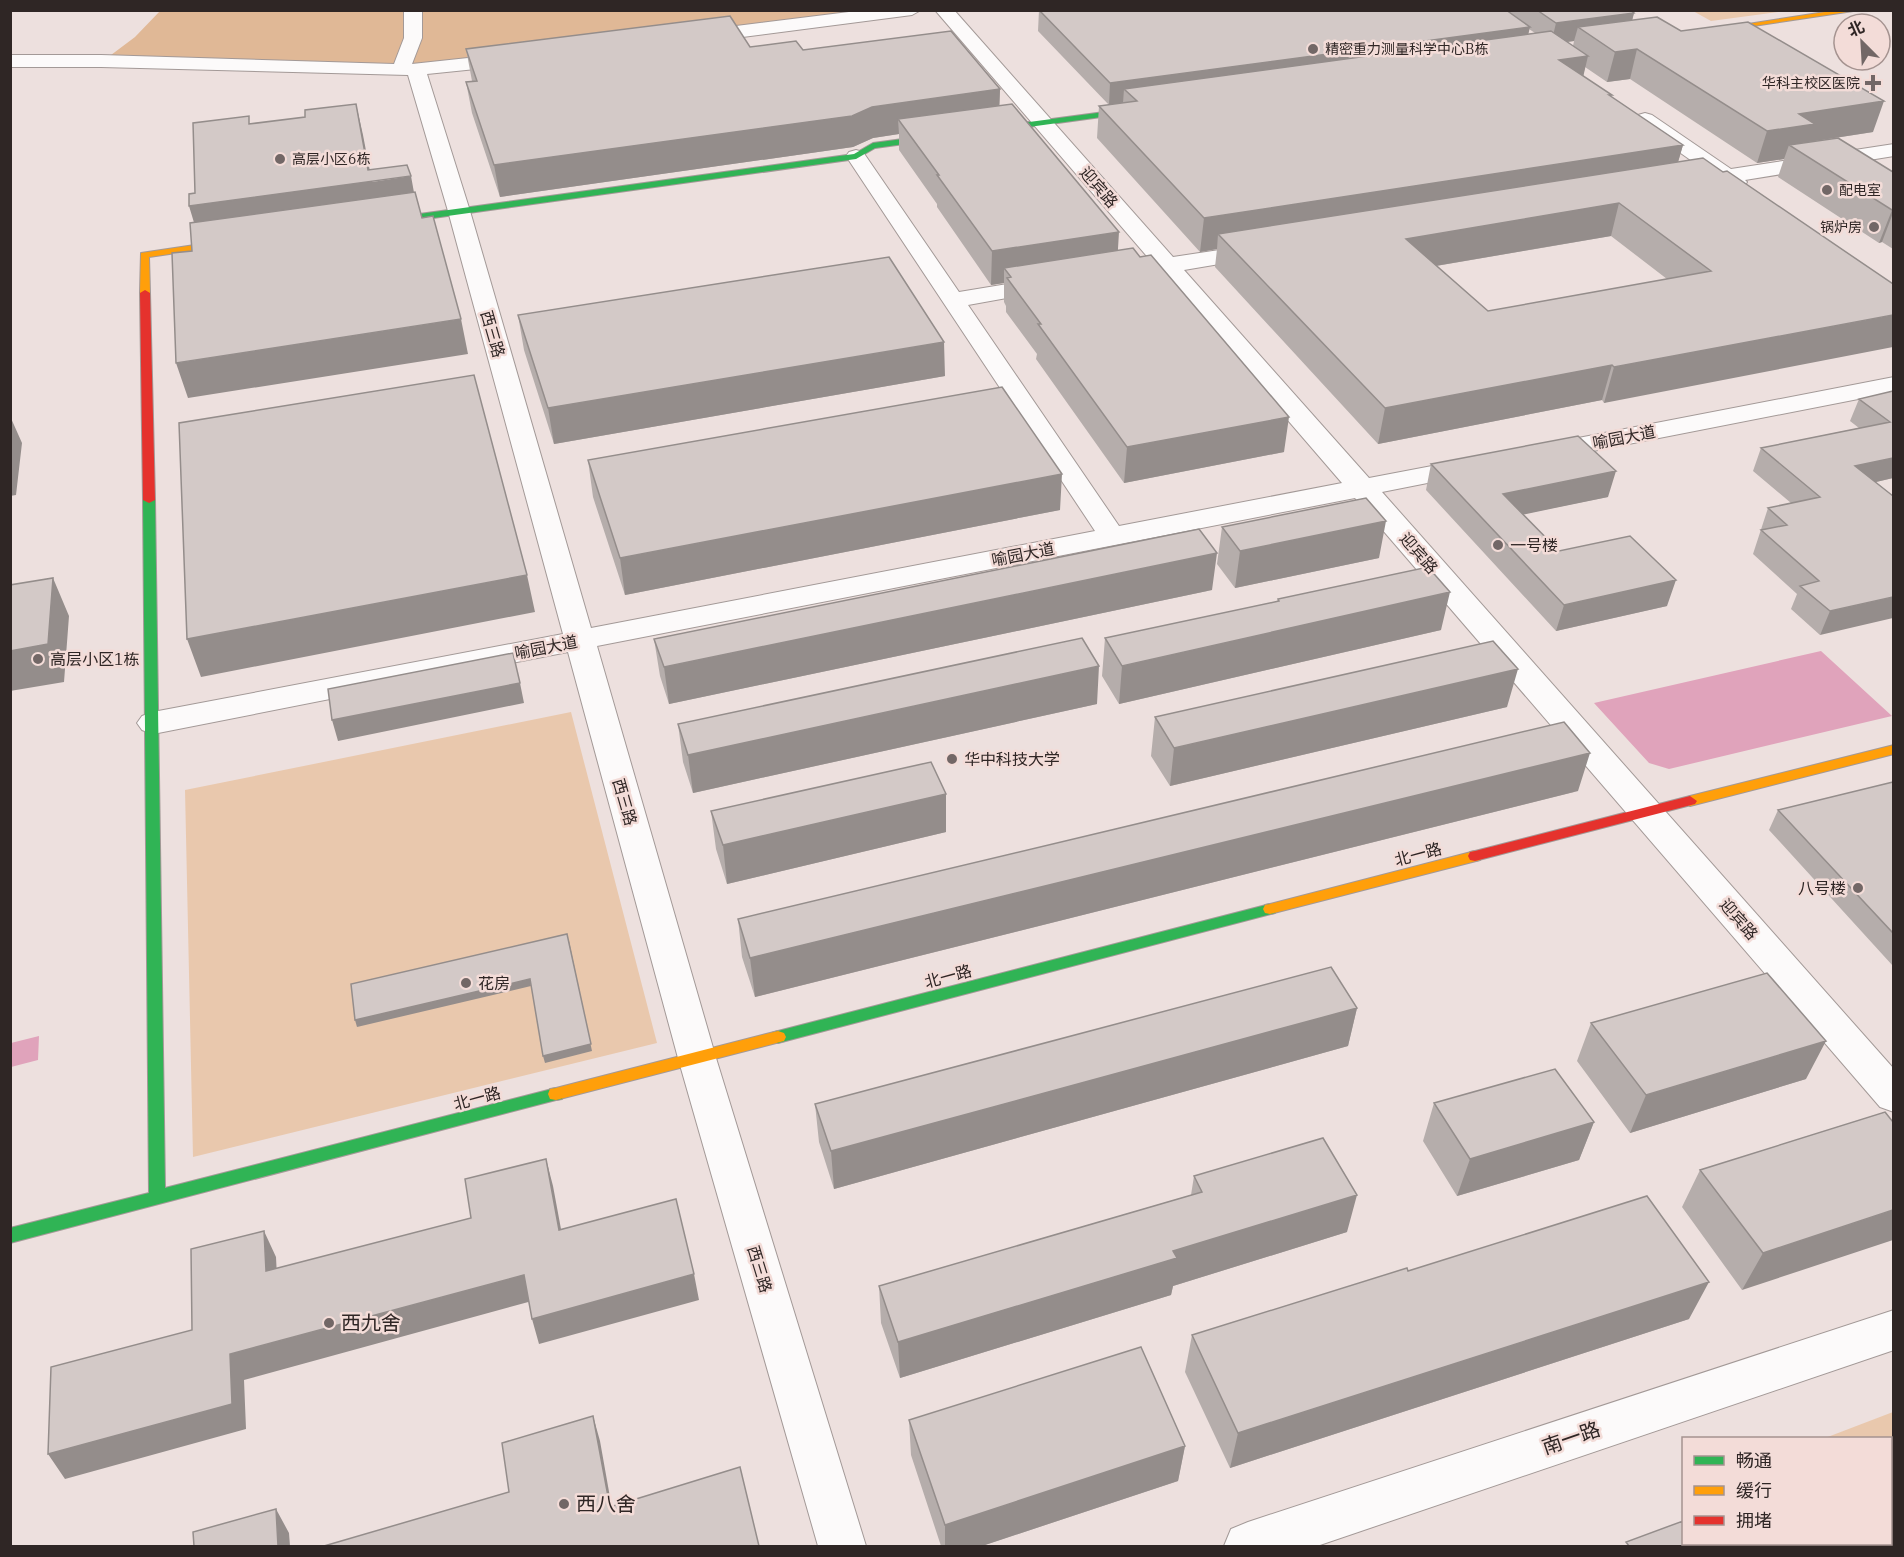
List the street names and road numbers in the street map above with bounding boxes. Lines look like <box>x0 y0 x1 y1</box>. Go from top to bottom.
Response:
street label: 迎宾路 <box>1076 162 1122 212</box>
street label: 西三路 <box>477 308 509 360</box>
street label: 喻园大道 <box>1591 421 1657 453</box>
street label: 迎宾路 <box>1396 528 1442 578</box>
street label: 喻园大道 <box>990 538 1056 570</box>
street label: 喻园大道 <box>513 631 579 663</box>
street label: 西三路 <box>609 776 641 828</box>
street label: 北一路 <box>1392 838 1444 870</box>
street label: 迎宾路 <box>1716 894 1762 944</box>
street label: 北一路 <box>922 960 974 992</box>
street label: 北一路 <box>451 1082 503 1114</box>
street label: 西三路 <box>743 1243 777 1295</box>
street label: 南一路 <box>1538 1415 1604 1460</box>

